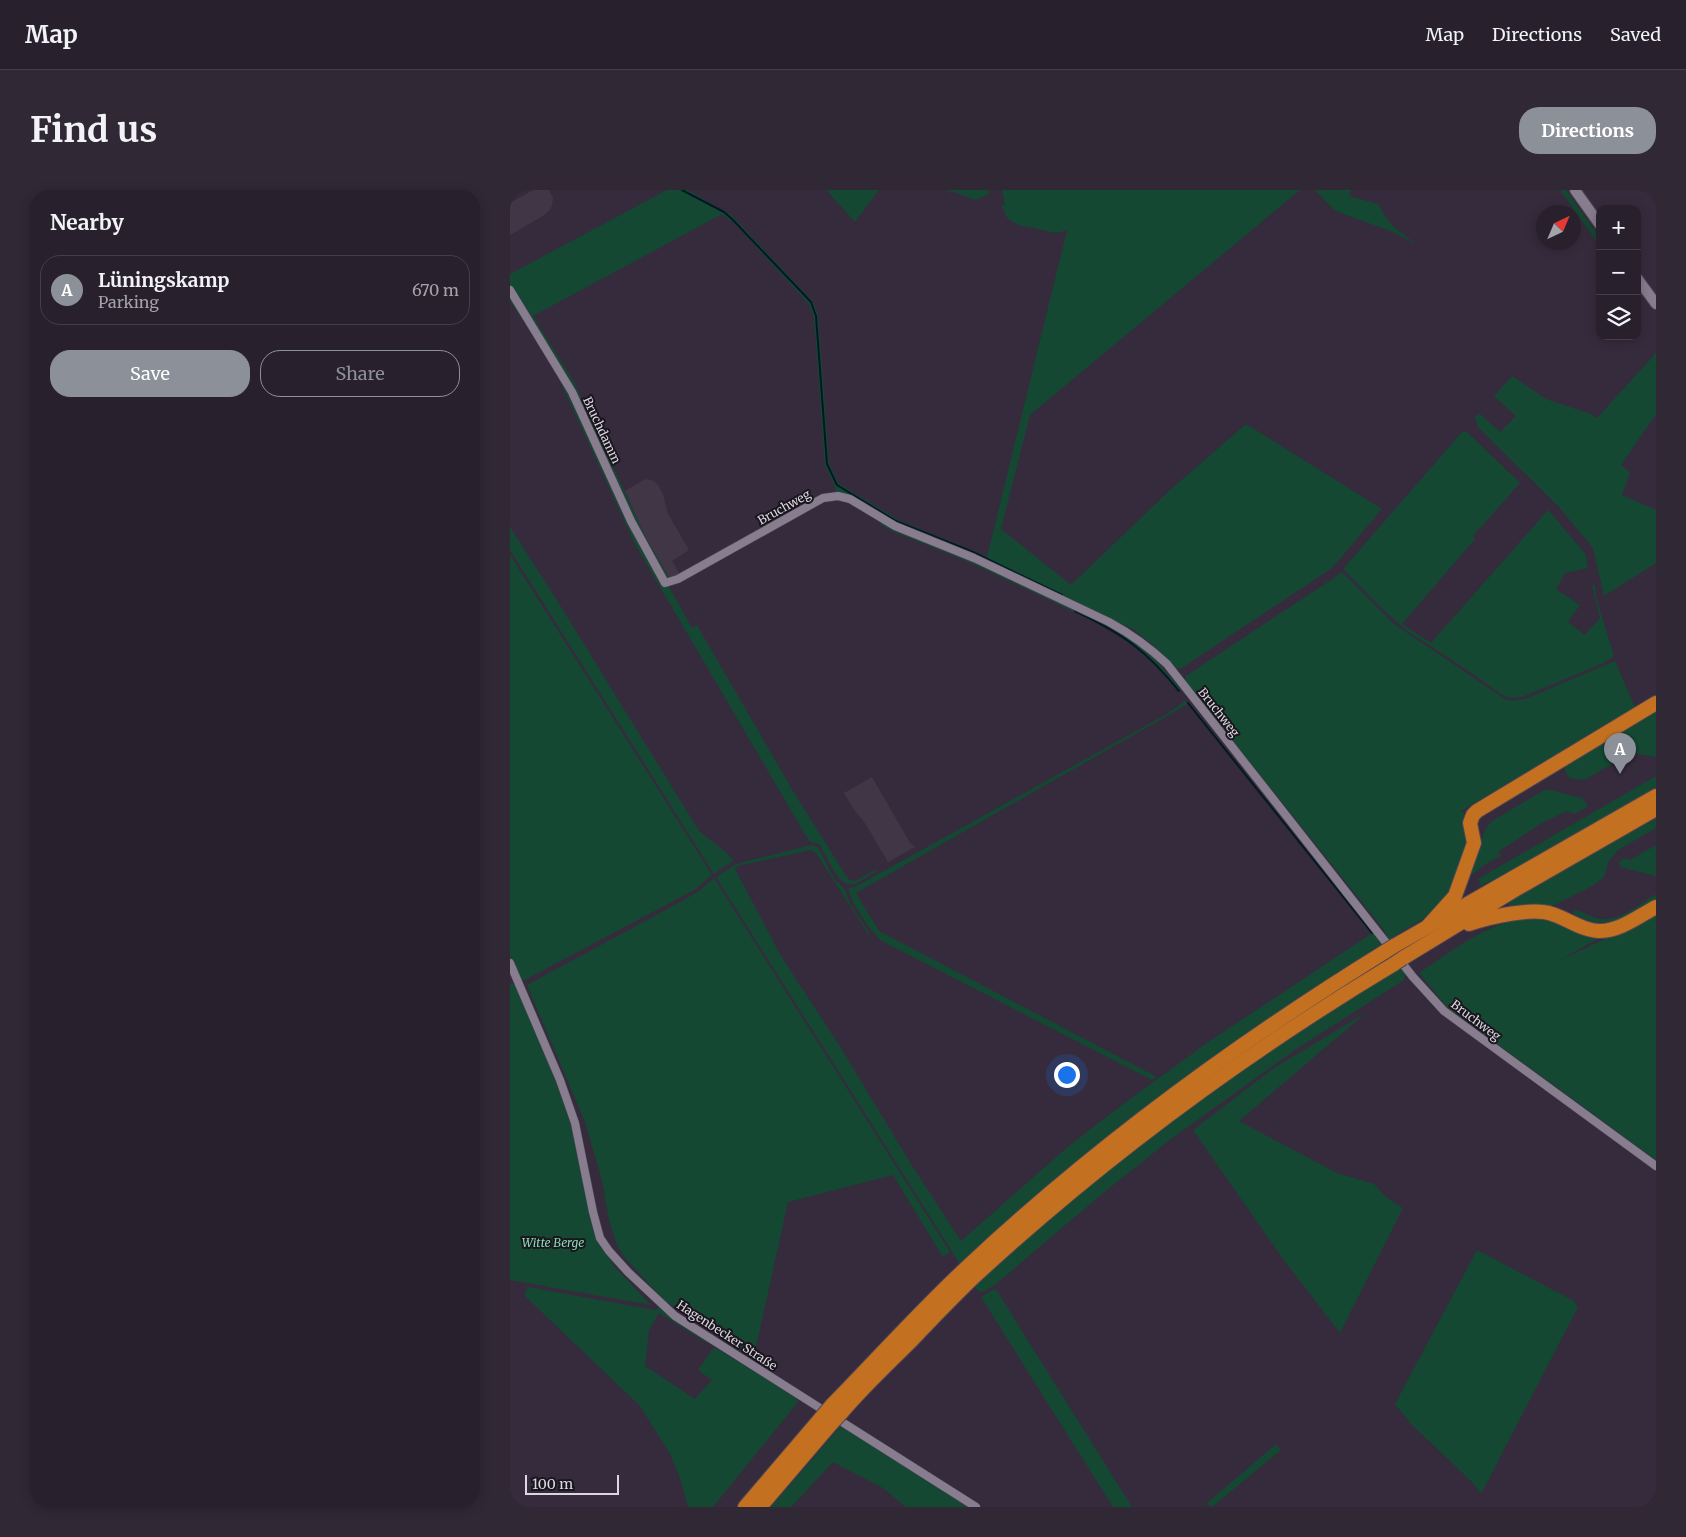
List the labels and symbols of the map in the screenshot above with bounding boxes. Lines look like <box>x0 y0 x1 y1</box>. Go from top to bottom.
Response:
north arrow <box>1536 205 1581 250</box>
street label: Bruchdamm <box>580 394 624 466</box>
street label: Bruchweg <box>755 486 814 528</box>
street label: Bruchweg <box>1195 684 1243 740</box>
pin: A <box>1604 733 1636 774</box>
street label: Bruchweg <box>1448 997 1504 1044</box>
your location <box>1054 1062 1080 1088</box>
park label: Witte Berge <box>522 1235 584 1250</box>
street label: Hagenbecker Straße <box>674 1297 780 1373</box>
scale bar <box>525 1472 619 1495</box>

